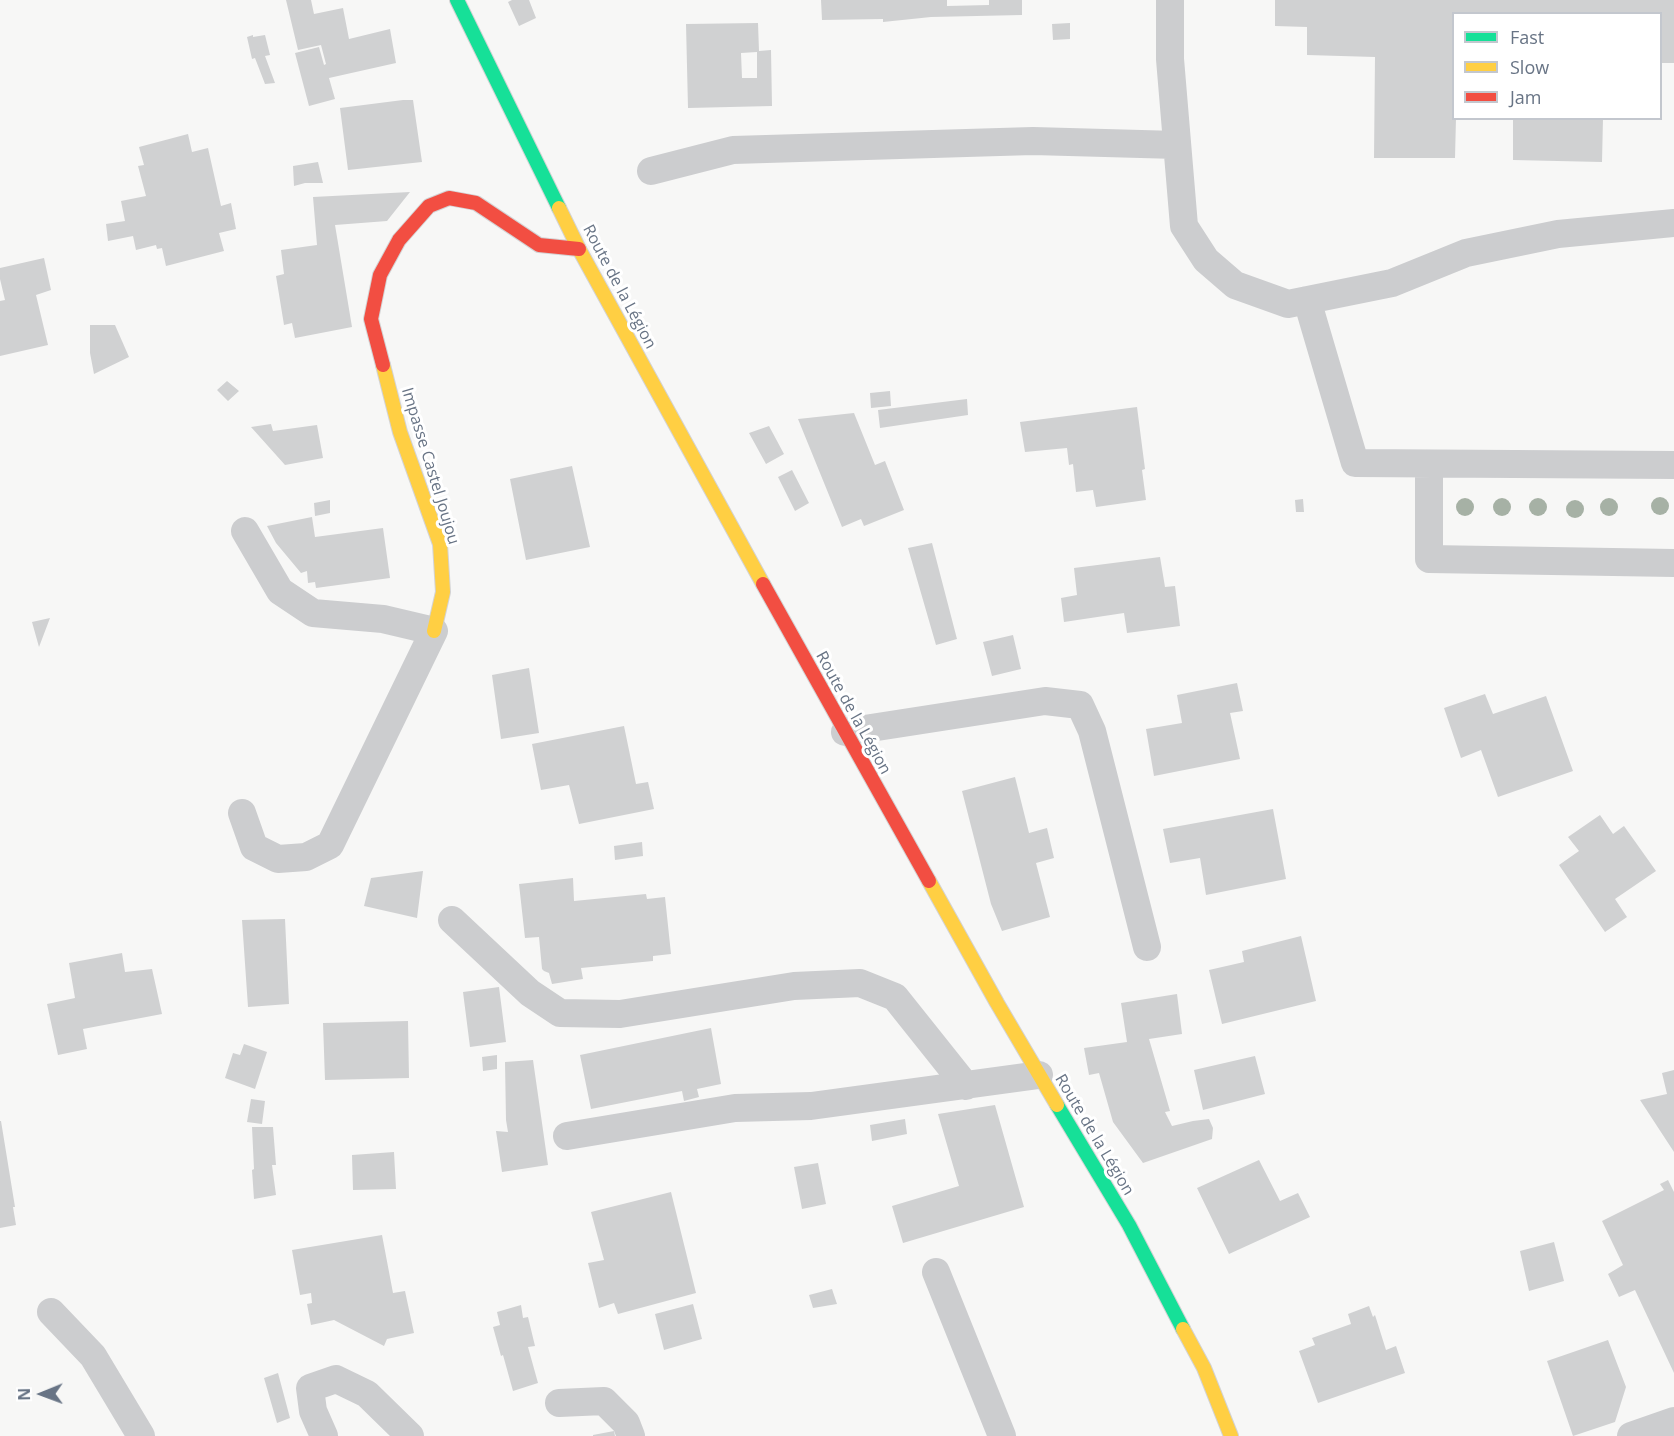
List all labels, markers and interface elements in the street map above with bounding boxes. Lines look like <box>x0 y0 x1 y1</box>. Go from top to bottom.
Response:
legend <box>1452 12 1662 120</box>
text: Fast <box>1510 25 1544 49</box>
text: Slow <box>1510 55 1549 79</box>
text: Jam <box>1510 85 1542 109</box>
street label: Route de la Légion <box>578 222 660 352</box>
street label: Impasse Castel Joujou <box>397 385 463 547</box>
street label: Route de la Légion <box>811 648 895 778</box>
street label: Route de la Légion <box>1050 1071 1138 1199</box>
north arrow <box>12 1364 72 1424</box>
text: N <box>13 1388 35 1401</box>

